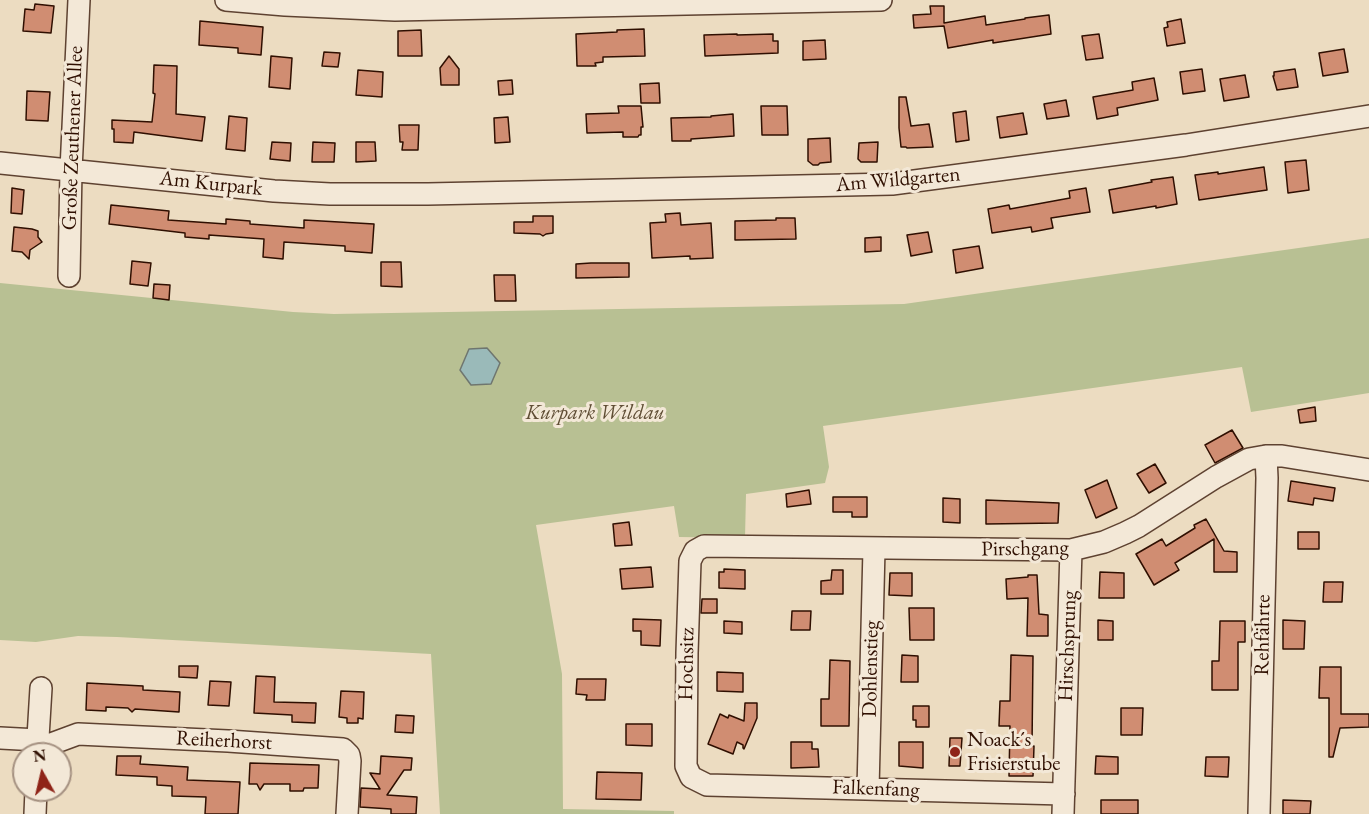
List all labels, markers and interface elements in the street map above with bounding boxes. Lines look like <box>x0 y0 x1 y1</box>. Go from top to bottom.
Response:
street label: Große Zeuthener Allee <box>57 45 89 231</box>
street label: Am Wildgarten <box>835 162 961 198</box>
street label: Am Kurpark <box>158 166 264 202</box>
park label: Kurpark Wildau <box>526 400 664 426</box>
street label: Pirschgang <box>981 536 1069 562</box>
street label: Hirschsprung <box>1053 590 1083 702</box>
street label: Rehfährte <box>1250 594 1276 676</box>
street label: Dohlenstieg <box>858 620 884 718</box>
street label: Hochsitz <box>674 627 700 701</box>
street label: Reiherhorst <box>175 726 273 756</box>
place label: Noack´s Frisierstube <box>967 727 1060 777</box>
north arrow <box>12 742 72 802</box>
text: N <box>32 744 48 767</box>
marker: Noack´s Frisierstube <box>948 745 962 759</box>
street label: Falkenfang <box>832 775 920 803</box>

